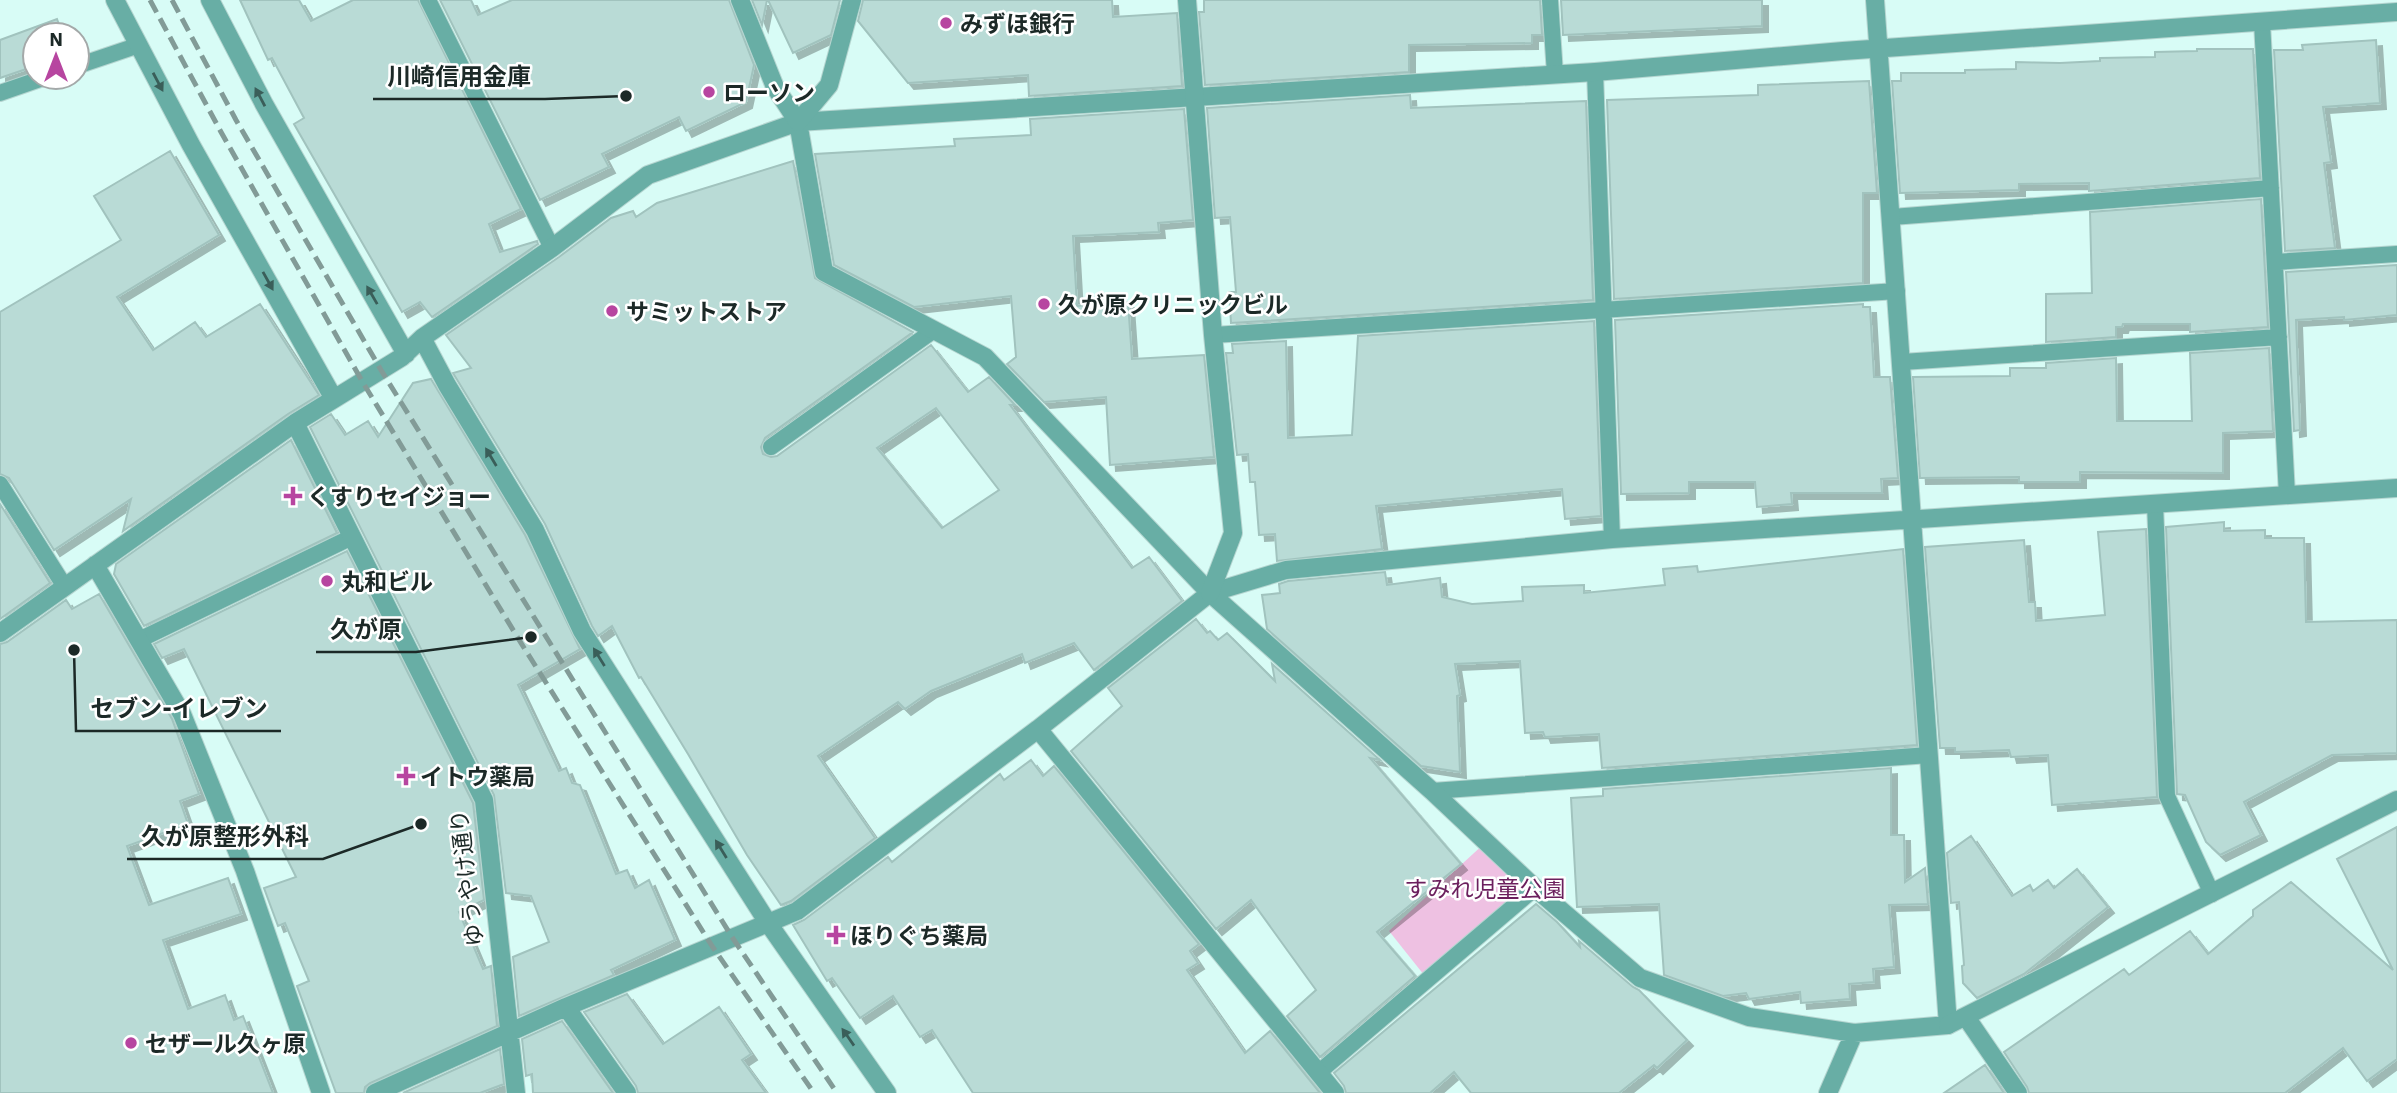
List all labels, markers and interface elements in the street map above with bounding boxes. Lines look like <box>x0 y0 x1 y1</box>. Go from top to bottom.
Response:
place label: みずほ銀行 <box>960 8 1075 38</box>
marker: みずほ銀行 <box>938 15 954 31</box>
north arrow <box>21 21 91 91</box>
text: N <box>49 27 63 51</box>
callout: 川崎信用金庫 <box>373 54 545 99</box>
text: 川崎信用金庫 <box>387 60 531 92</box>
one-way arrow <box>152 72 164 92</box>
place label: ローソン <box>723 77 815 107</box>
marker: ローソン <box>701 84 717 100</box>
one-way arrow <box>254 87 266 107</box>
one-way arrow <box>262 272 274 291</box>
one-way arrow <box>366 285 378 304</box>
place label: 久が原クリニックビル <box>1058 289 1288 319</box>
place label: サミットストア <box>626 296 787 326</box>
marker: 久が原クリニックビル <box>1036 296 1052 312</box>
marker: サミットストア <box>604 303 620 319</box>
one-way arrow <box>485 447 497 466</box>
place label: くすりセイジョー <box>307 481 491 511</box>
marker: くすりセイジョー <box>285 488 301 504</box>
place label: 丸和ビル <box>341 566 433 596</box>
marker: 丸和ビル <box>319 573 335 589</box>
callout: 久が原 <box>316 607 416 652</box>
text: 久が原 <box>330 613 402 645</box>
one-way arrow <box>592 647 605 666</box>
callout: セブン-イレブン <box>76 686 281 731</box>
text: セブン-イレブン <box>90 692 268 724</box>
place label: イトウ薬局 <box>420 761 535 791</box>
marker: イトウ薬局 <box>398 768 414 784</box>
street label: ゆうやけ通り <box>443 808 489 948</box>
callout: 久が原整形外科 <box>127 814 323 859</box>
text: 久が原整形外科 <box>141 820 309 852</box>
one-way arrow <box>714 839 727 858</box>
park label: すみれ児童公園 <box>1405 873 1566 903</box>
place label: ほりぐち薬局 <box>850 920 988 950</box>
marker: ほりぐち薬局 <box>828 927 844 943</box>
place label: セザール久ヶ原 <box>145 1028 306 1058</box>
one-way arrow <box>841 1028 855 1046</box>
marker: セザール久ヶ原 <box>123 1035 139 1051</box>

